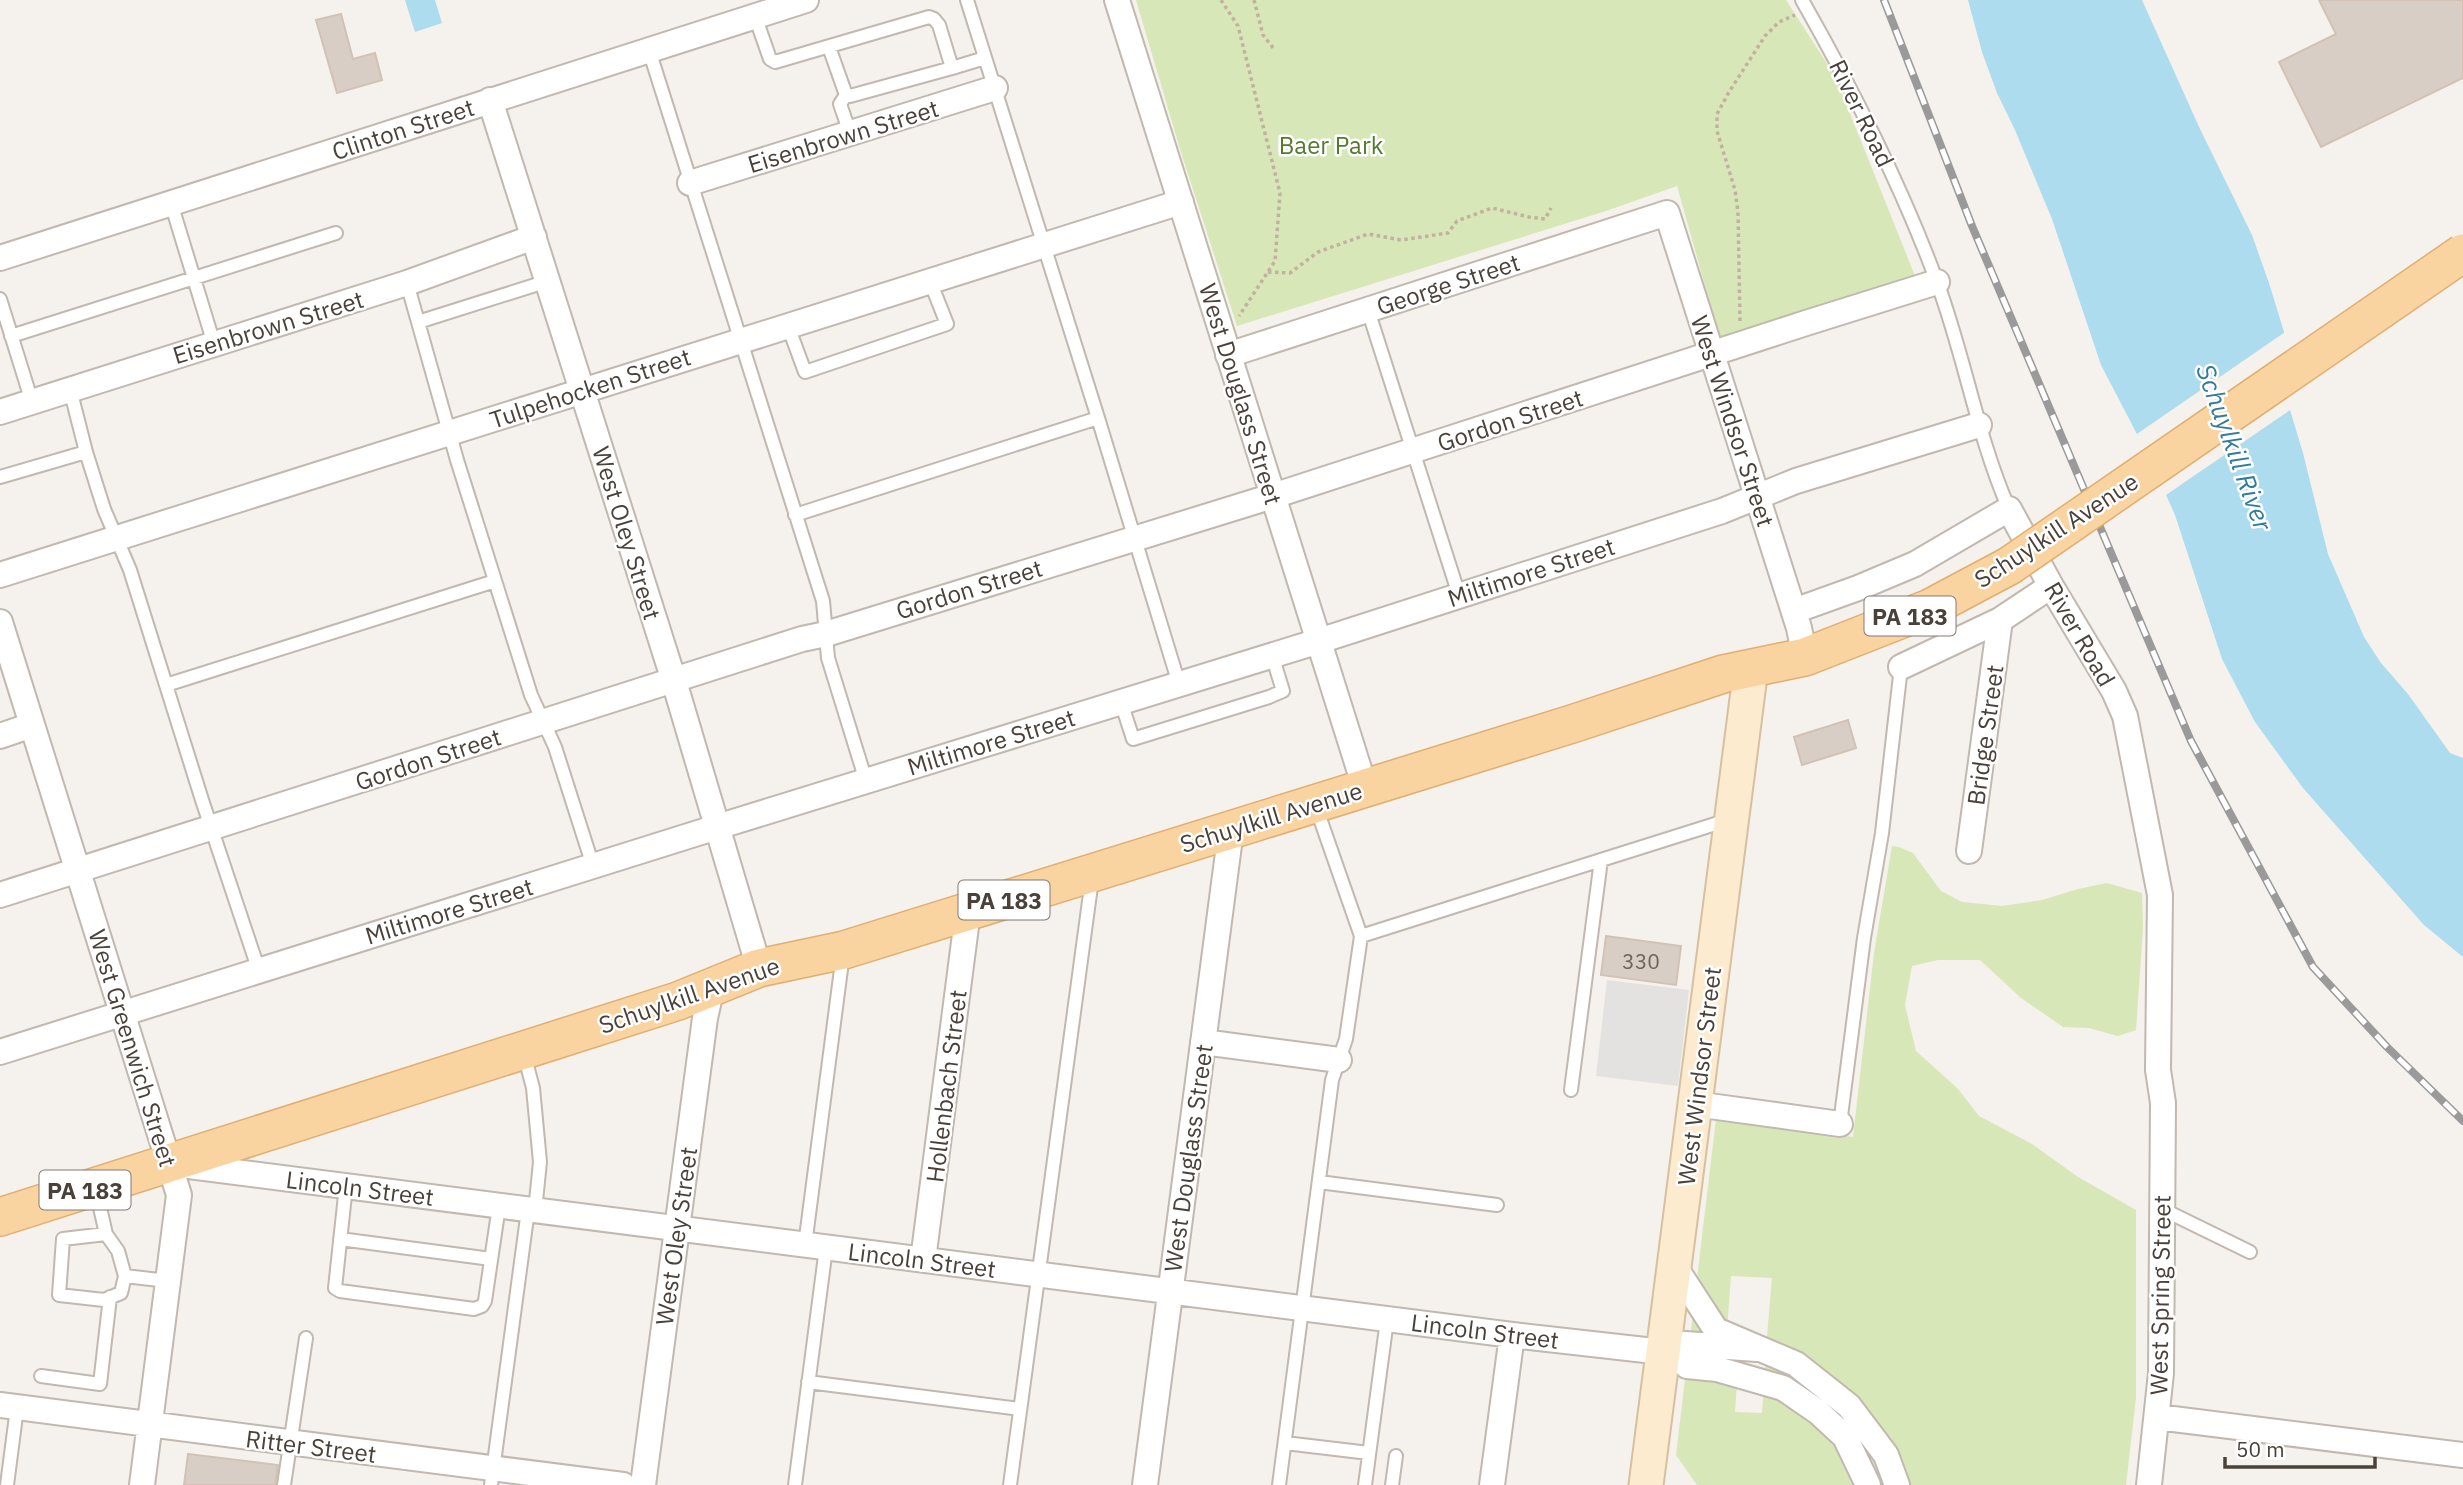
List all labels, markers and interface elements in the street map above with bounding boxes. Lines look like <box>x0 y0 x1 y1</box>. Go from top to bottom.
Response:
street label: River Road <box>1822 54 1902 172</box>
street label: Clinton Street <box>328 91 478 167</box>
street label: Eisenbrown Street <box>744 92 942 180</box>
park label: Baer Park <box>1279 129 1384 161</box>
street label: George Street <box>1372 246 1524 322</box>
street label: West Douglass Street <box>1192 279 1290 509</box>
street label: Eisenbrown Street <box>169 283 367 371</box>
street label: West Windsor Street <box>1684 311 1782 531</box>
street label: Tulpehocken Street <box>485 340 695 436</box>
water label: Schuylkill River <box>2189 359 2281 536</box>
street label: Gordon Street <box>1433 381 1587 459</box>
street label: West Oley Street <box>585 442 669 624</box>
street label: Schuylkill Avenue <box>1968 465 2144 595</box>
street label: Miltimore Street <box>1443 530 1619 614</box>
street label: Gordon Street <box>892 552 1046 626</box>
street label: River Road <box>2037 576 2123 692</box>
road number: PA 183 <box>1864 596 1955 636</box>
street label: Bridge Street <box>1959 663 2011 807</box>
street label: Miltimore Street <box>903 701 1079 783</box>
street label: Gordon Street <box>351 720 505 798</box>
street label: Schuylkill Avenue <box>1176 774 1366 860</box>
street label: Miltimore Street <box>361 870 537 952</box>
road number: PA 183 <box>958 880 1050 920</box>
street label: West Greenwich Street <box>82 925 184 1171</box>
house number: 330 <box>1622 947 1660 975</box>
street label: Schuylkill Avenue <box>594 949 784 1041</box>
street label: West Windsor Street <box>1670 965 1728 1187</box>
street label: Hollenbach Street <box>918 988 974 1184</box>
street label: West Douglass Street <box>1156 1042 1220 1274</box>
street label: West Oley Street <box>648 1145 704 1327</box>
street label: Lincoln Street <box>284 1163 436 1213</box>
road number: PA 183 <box>40 1170 130 1210</box>
street label: West Spring Street <box>2142 1195 2178 1395</box>
street label: Lincoln Street <box>846 1235 998 1285</box>
street label: Lincoln Street <box>1409 1306 1561 1356</box>
street label: Ritter Street <box>244 1422 378 1470</box>
scale bar <box>2225 1426 2376 1470</box>
text: 50 m <box>2236 1435 2285 1463</box>

